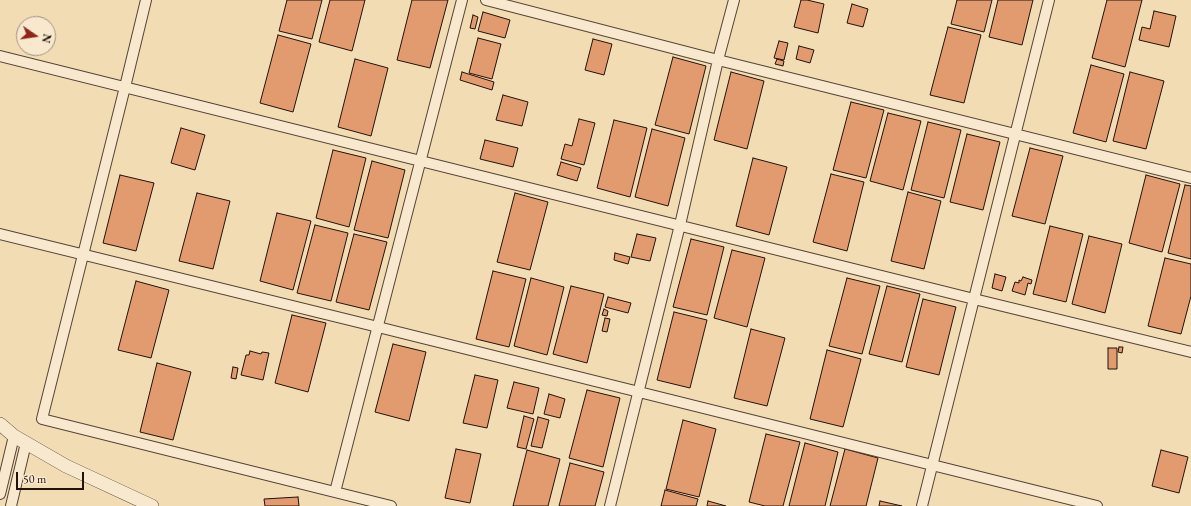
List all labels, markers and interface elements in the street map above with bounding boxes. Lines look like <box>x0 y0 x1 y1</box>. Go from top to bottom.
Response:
north arrow <box>16 16 56 56</box>
text: N <box>39 33 55 44</box>
scale bar <box>18 464 86 490</box>
text: 50 m <box>23 471 46 487</box>

